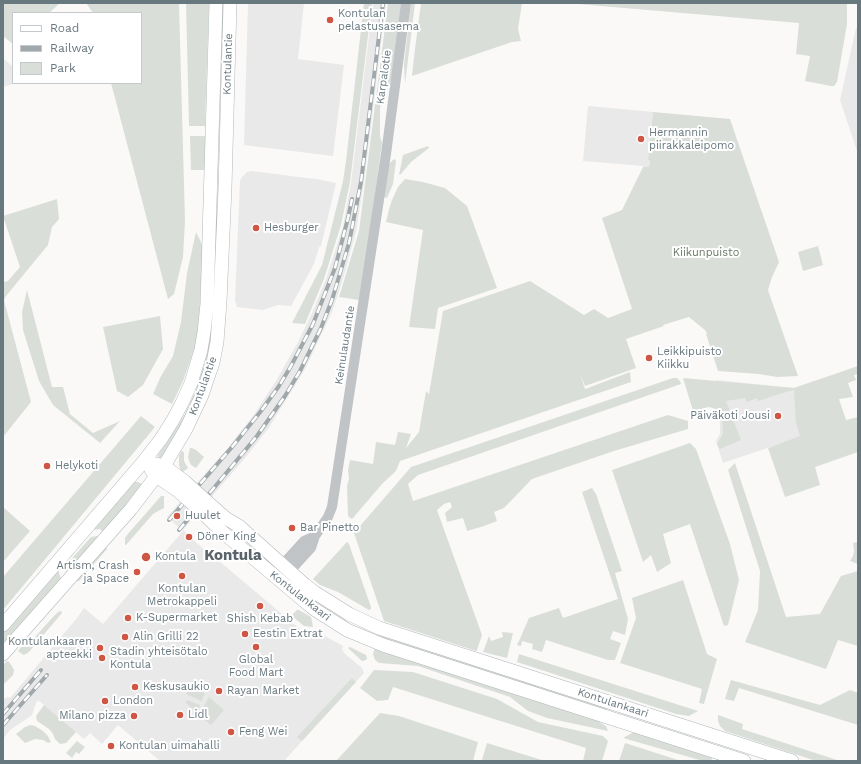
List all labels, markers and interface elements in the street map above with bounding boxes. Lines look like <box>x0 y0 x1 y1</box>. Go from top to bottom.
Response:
place label: Kontulan pelastusasema <box>338 7 419 33</box>
legend <box>12 12 142 84</box>
marker: Kontulan pelastusasema <box>325 15 335 25</box>
text: Road <box>50 21 79 35</box>
street label: Kontulantie <box>220 33 236 95</box>
text: Railway <box>50 41 94 55</box>
street label: Karpalotie <box>374 49 394 105</box>
text: Park <box>50 61 76 75</box>
place label: Hermannin piirakkaleipomo <box>649 126 734 152</box>
marker: Hermannin piirakkaleipomo <box>636 134 646 144</box>
place label: Hesburger <box>264 221 319 235</box>
marker: Hesburger <box>251 223 261 233</box>
park label: Kiikunpuisto <box>673 246 739 260</box>
street label: Keinulaudantie <box>332 305 358 385</box>
place label: Leikkipuisto Kiikku <box>657 345 722 371</box>
marker: Leikkipuisto Kiikku <box>644 353 654 363</box>
street label: Kontulantie <box>186 355 220 417</box>
place label: Päiväkoti Jousi <box>690 409 770 423</box>
marker: Päiväkoti Jousi <box>773 411 783 421</box>
place label: Helykoti <box>55 459 98 473</box>
marker: Helykoti <box>42 461 52 471</box>
place label: Huulet <box>185 509 221 523</box>
marker: Huulet <box>172 511 182 521</box>
place label: Bar Pinetto <box>300 521 359 535</box>
marker: Bar Pinetto <box>287 523 297 533</box>
place label: Döner King <box>197 530 256 544</box>
marker: Döner King <box>184 532 194 542</box>
district label: Kontula <box>204 547 262 565</box>
place label: Kontula <box>155 550 196 564</box>
marker: Kontula <box>140 551 152 563</box>
place label: Artism, Crash ja Space <box>56 559 129 585</box>
marker: Artism, Crash ja Space <box>132 567 142 577</box>
street label: Kontulankaari <box>267 568 333 624</box>
marker: Kontulan Metrokappeli <box>177 571 187 581</box>
place label: Kontulan Metrokappeli <box>147 582 217 608</box>
marker: Shish Kebab <box>255 601 265 611</box>
place label: K-Supermarket <box>136 611 217 625</box>
place label: Shish Kebab <box>227 612 293 626</box>
marker: K-Supermarket <box>123 613 133 623</box>
place label: Eestin Extrat <box>253 627 322 641</box>
marker: Eestin Extrat <box>240 629 250 639</box>
place label: Alin Grilli 22 <box>133 630 199 644</box>
marker: Alin Grilli 22 <box>120 632 130 642</box>
place label: Kontulankaaren apteekki <box>8 635 92 661</box>
marker: Global Food Mart <box>251 642 261 652</box>
marker: Kontulankaaren apteekki <box>95 643 105 653</box>
place label: Stadin yhteisötalo Kontula <box>110 645 208 671</box>
marker: Stadin yhteisötalo Kontula <box>97 653 107 663</box>
place label: Global Food Mart <box>229 653 283 679</box>
place label: Keskusaukio <box>143 680 209 694</box>
marker: Keskusaukio <box>130 682 140 692</box>
place label: Rayan Market <box>227 684 299 698</box>
street label: Kontulankaari <box>576 685 650 721</box>
marker: Rayan Market <box>214 686 224 696</box>
place label: London <box>113 694 153 708</box>
marker: London <box>100 696 110 706</box>
place label: Lidl <box>188 708 208 722</box>
place label: Milano pizza <box>59 709 126 723</box>
marker: Lidl <box>175 710 185 720</box>
marker: Milano pizza <box>129 711 139 721</box>
place label: Feng Wei <box>239 725 287 739</box>
marker: Feng Wei <box>226 727 236 737</box>
place label: Kontulan uimahalli <box>119 739 220 753</box>
marker: Kontulan uimahalli <box>106 741 116 751</box>

